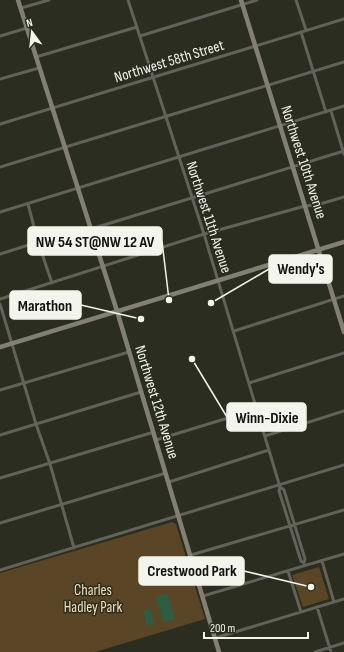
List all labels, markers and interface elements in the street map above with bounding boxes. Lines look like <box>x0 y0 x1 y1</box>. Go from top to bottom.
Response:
north arrow <box>12 12 52 52</box>
text: N <box>25 16 34 30</box>
street label: Northwest 58th Street <box>112 36 227 87</box>
street label: Northwest 10th Avenue <box>276 103 331 221</box>
street label: Northwest 11th Avenue <box>181 159 236 276</box>
callout: NW 54 ST@NW 12 AV <box>28 227 162 255</box>
text: NW 54 ST@NW 12 AV <box>36 233 154 252</box>
callout: Wendy's <box>269 255 332 283</box>
text: Wendy's <box>277 260 325 279</box>
callout: Marathon <box>10 291 81 319</box>
text: Marathon <box>18 297 72 316</box>
street label: Northwest 12th Avenue <box>130 343 183 461</box>
callout: Winn-Dixie <box>227 403 306 431</box>
text: Winn-Dixie <box>235 409 299 428</box>
callout: Crestwood Park <box>139 557 244 585</box>
text: Crestwood Park <box>147 562 237 581</box>
park label: Charles Hadley Park <box>64 581 123 617</box>
scale bar <box>204 614 308 640</box>
text: 200 m <box>210 621 236 636</box>

